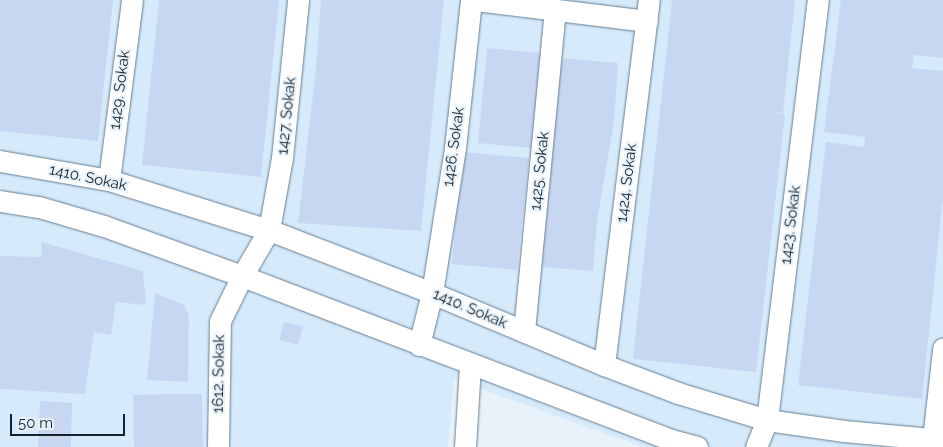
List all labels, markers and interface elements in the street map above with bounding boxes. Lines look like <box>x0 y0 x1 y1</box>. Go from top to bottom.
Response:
street label: 1429. Sokak <box>106 49 134 131</box>
street label: 1427. Sokak <box>274 76 300 156</box>
street label: 1426. Sokak <box>440 106 468 188</box>
street label: 1425. Sokak <box>527 131 553 211</box>
street label: 1424. Sokak <box>613 143 641 223</box>
street label: 1410. Sokak <box>48 161 128 195</box>
street label: 1423. Sokak <box>777 185 805 265</box>
street label: 1410. Sokak <box>430 285 510 333</box>
street label: 1612. Sokak <box>209 335 229 413</box>
scale bar <box>12 404 128 436</box>
text: 50 m <box>18 414 53 432</box>

